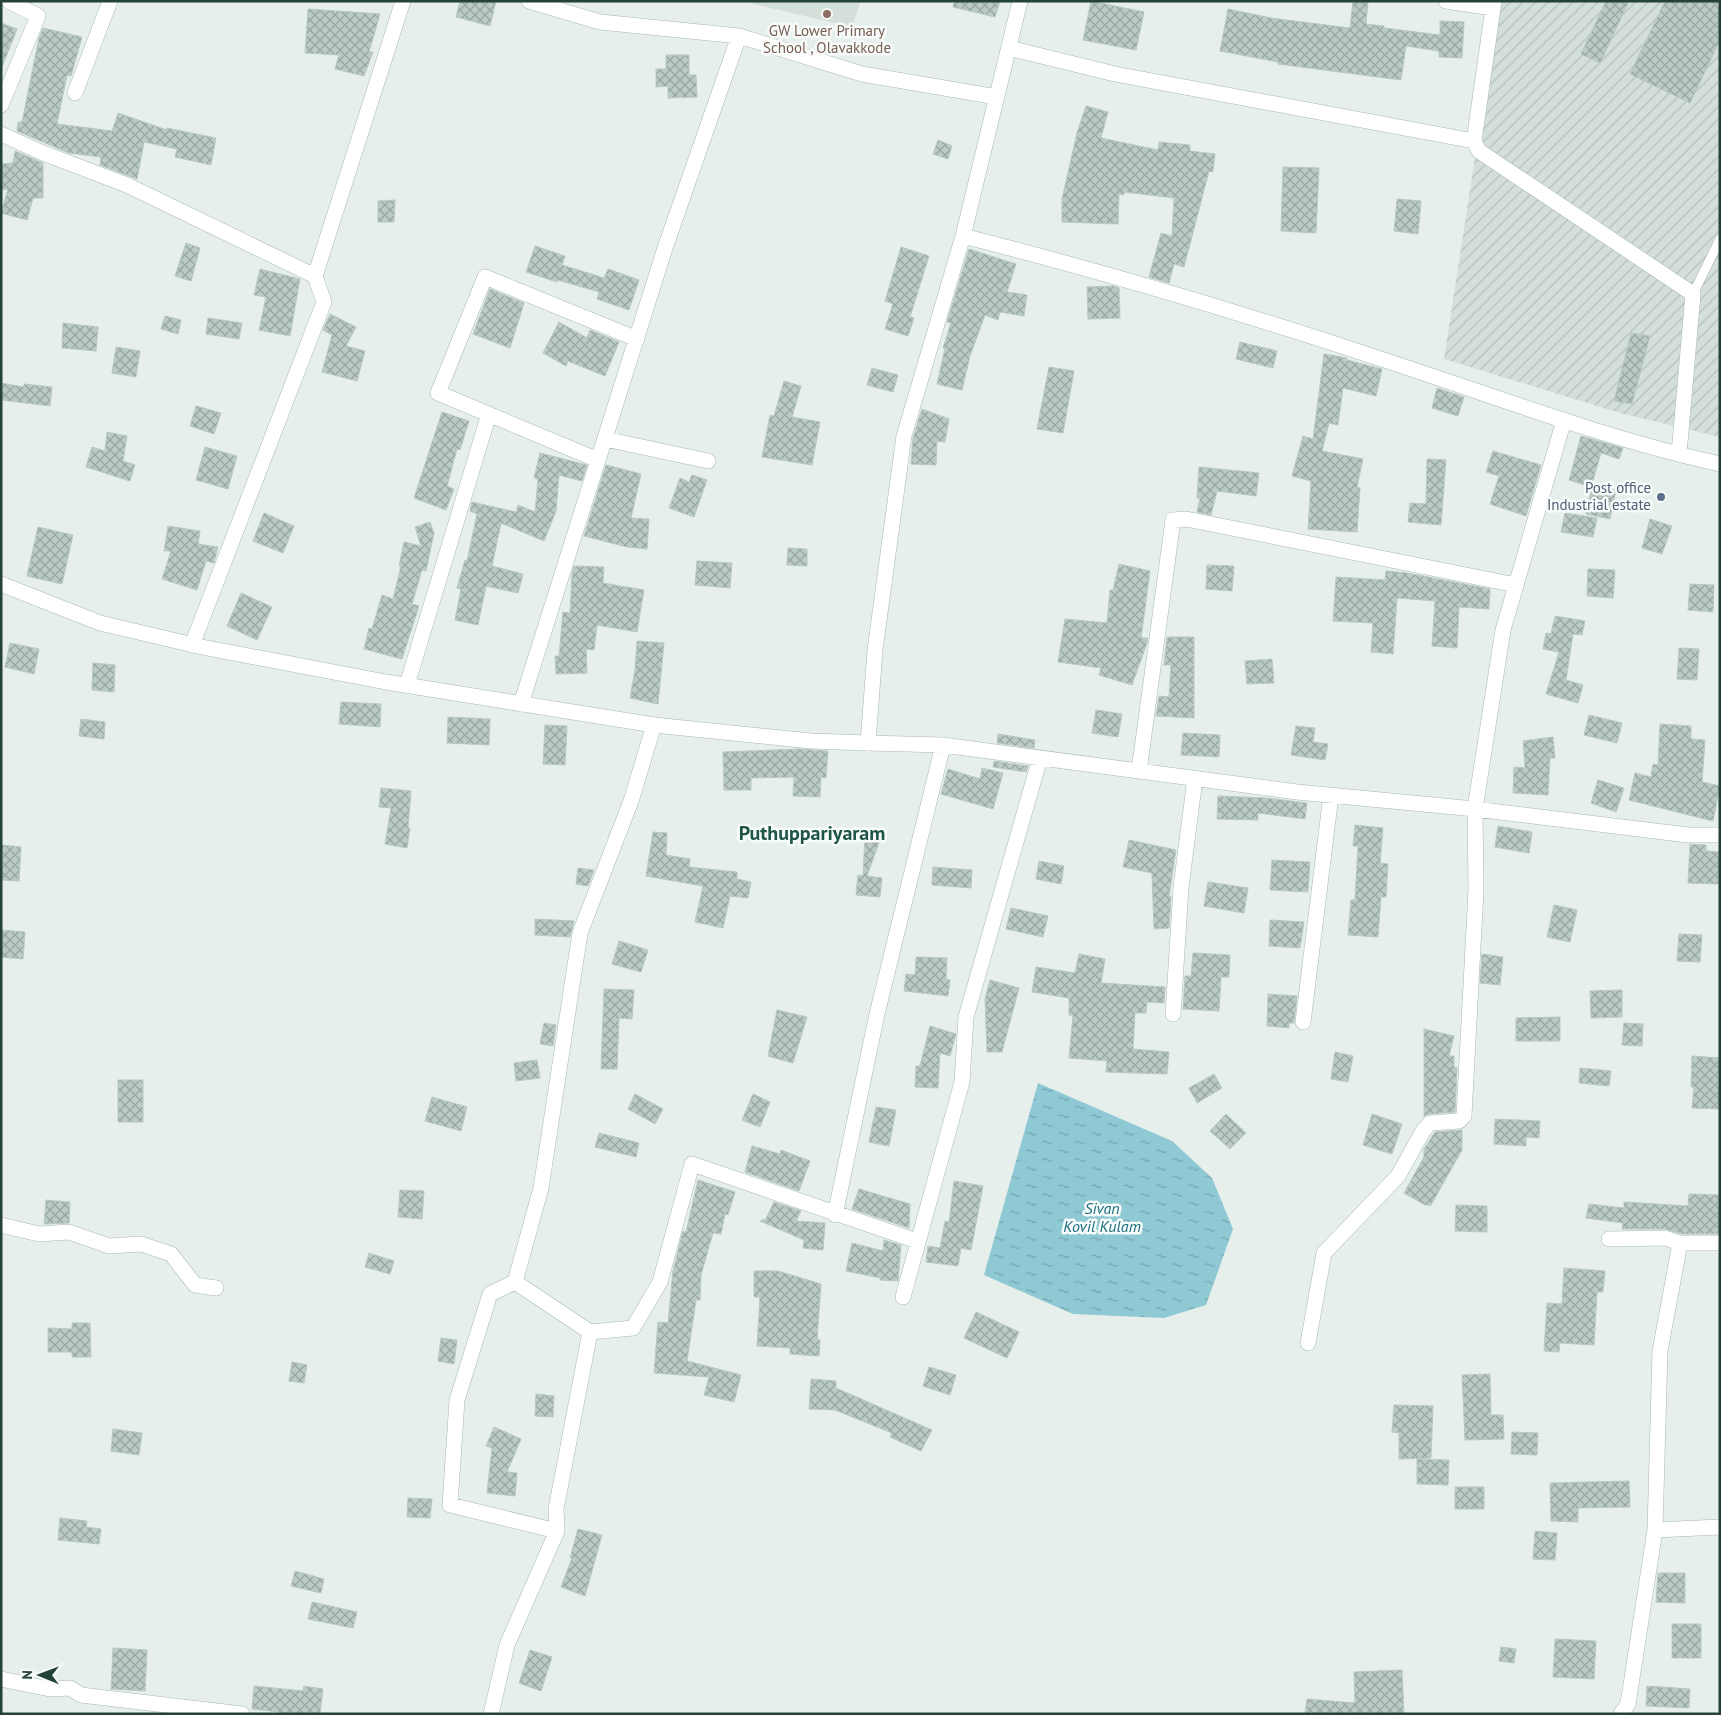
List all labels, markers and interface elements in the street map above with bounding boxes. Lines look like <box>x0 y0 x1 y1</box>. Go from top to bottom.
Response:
marker: GW Lower Primary School , Olavakkode <box>821 8 833 20</box>
place label: GW Lower Primary School , Olavakkode <box>763 21 891 57</box>
place label: Post office Industrial estate <box>1547 478 1651 514</box>
marker: Post office Industrial estate <box>1655 491 1667 503</box>
district label: Puthuppariyaram <box>739 820 885 846</box>
water label: Sivan Kovil Kulam <box>1063 1198 1141 1236</box>
north arrow <box>15 1650 65 1700</box>
text: N <box>18 1670 36 1680</box>

